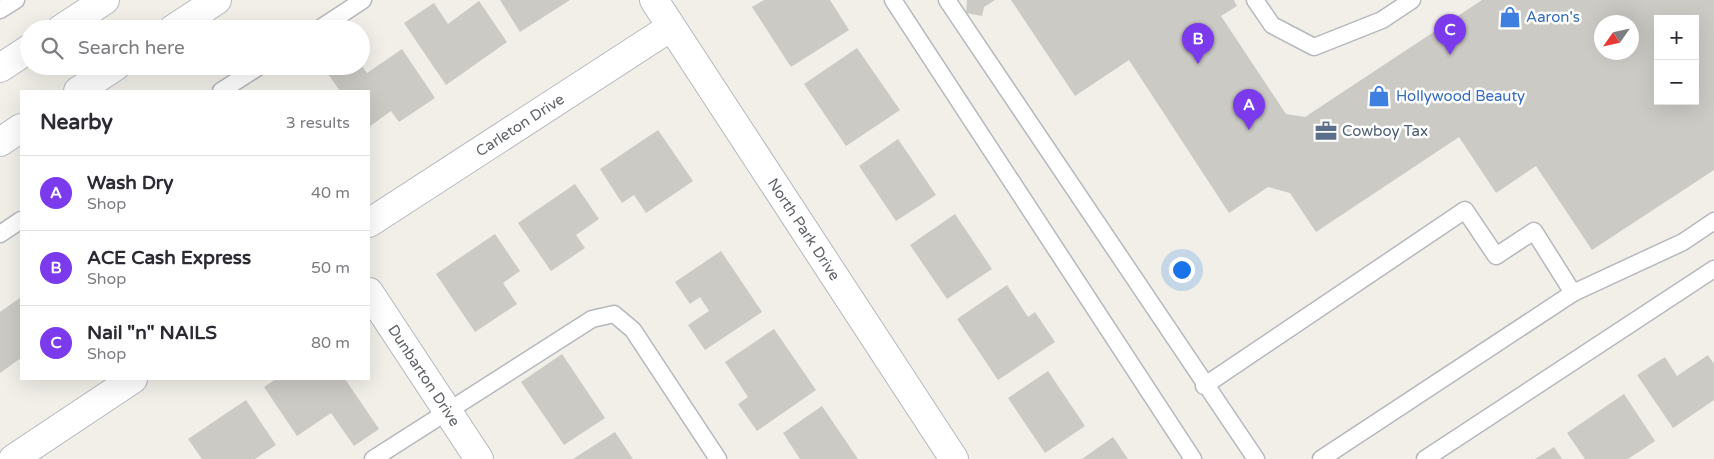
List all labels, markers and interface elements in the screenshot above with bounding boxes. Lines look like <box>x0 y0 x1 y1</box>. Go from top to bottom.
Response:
shop icon: Aaron's <box>1497 4 1523 30</box>
place label: Aaron's <box>1526 8 1580 26</box>
pin: C <box>1434 14 1466 55</box>
north arrow <box>1594 15 1639 60</box>
map controls <box>1654 15 1699 105</box>
button: + <box>1654 15 1699 60</box>
search box <box>20 20 370 75</box>
pin: B <box>1182 23 1214 64</box>
icon: search <box>38 34 66 62</box>
text: Search here <box>78 37 185 59</box>
button: − <box>1654 60 1699 105</box>
shop icon: Hollywood Beauty <box>1366 83 1392 109</box>
place label: Hollywood Beauty <box>1396 87 1525 105</box>
pin: A <box>1233 89 1265 130</box>
street label: Carleton Drive <box>472 90 568 160</box>
text: Nearby <box>40 110 113 135</box>
text: 3 results <box>286 113 350 133</box>
office icon: Cowboy Tax <box>1313 118 1339 144</box>
place label: Cowboy Tax <box>1342 122 1428 140</box>
text: Wash Dry <box>87 172 173 194</box>
street label: North Park Drive <box>764 175 844 284</box>
text: A <box>50 183 62 203</box>
text: 40 m <box>311 183 350 203</box>
text: Shop <box>87 194 126 214</box>
text: ACE Cash Express <box>87 247 251 269</box>
your location <box>1169 257 1195 283</box>
text: B <box>50 258 62 278</box>
text: 50 m <box>311 258 350 278</box>
text: Shop <box>87 269 126 289</box>
street label: Dunbarton Drive <box>384 321 464 430</box>
text: Nail "n" NAILS <box>87 322 217 344</box>
text: C <box>50 333 62 353</box>
text: 80 m <box>311 333 350 353</box>
text: Shop <box>87 344 126 364</box>

